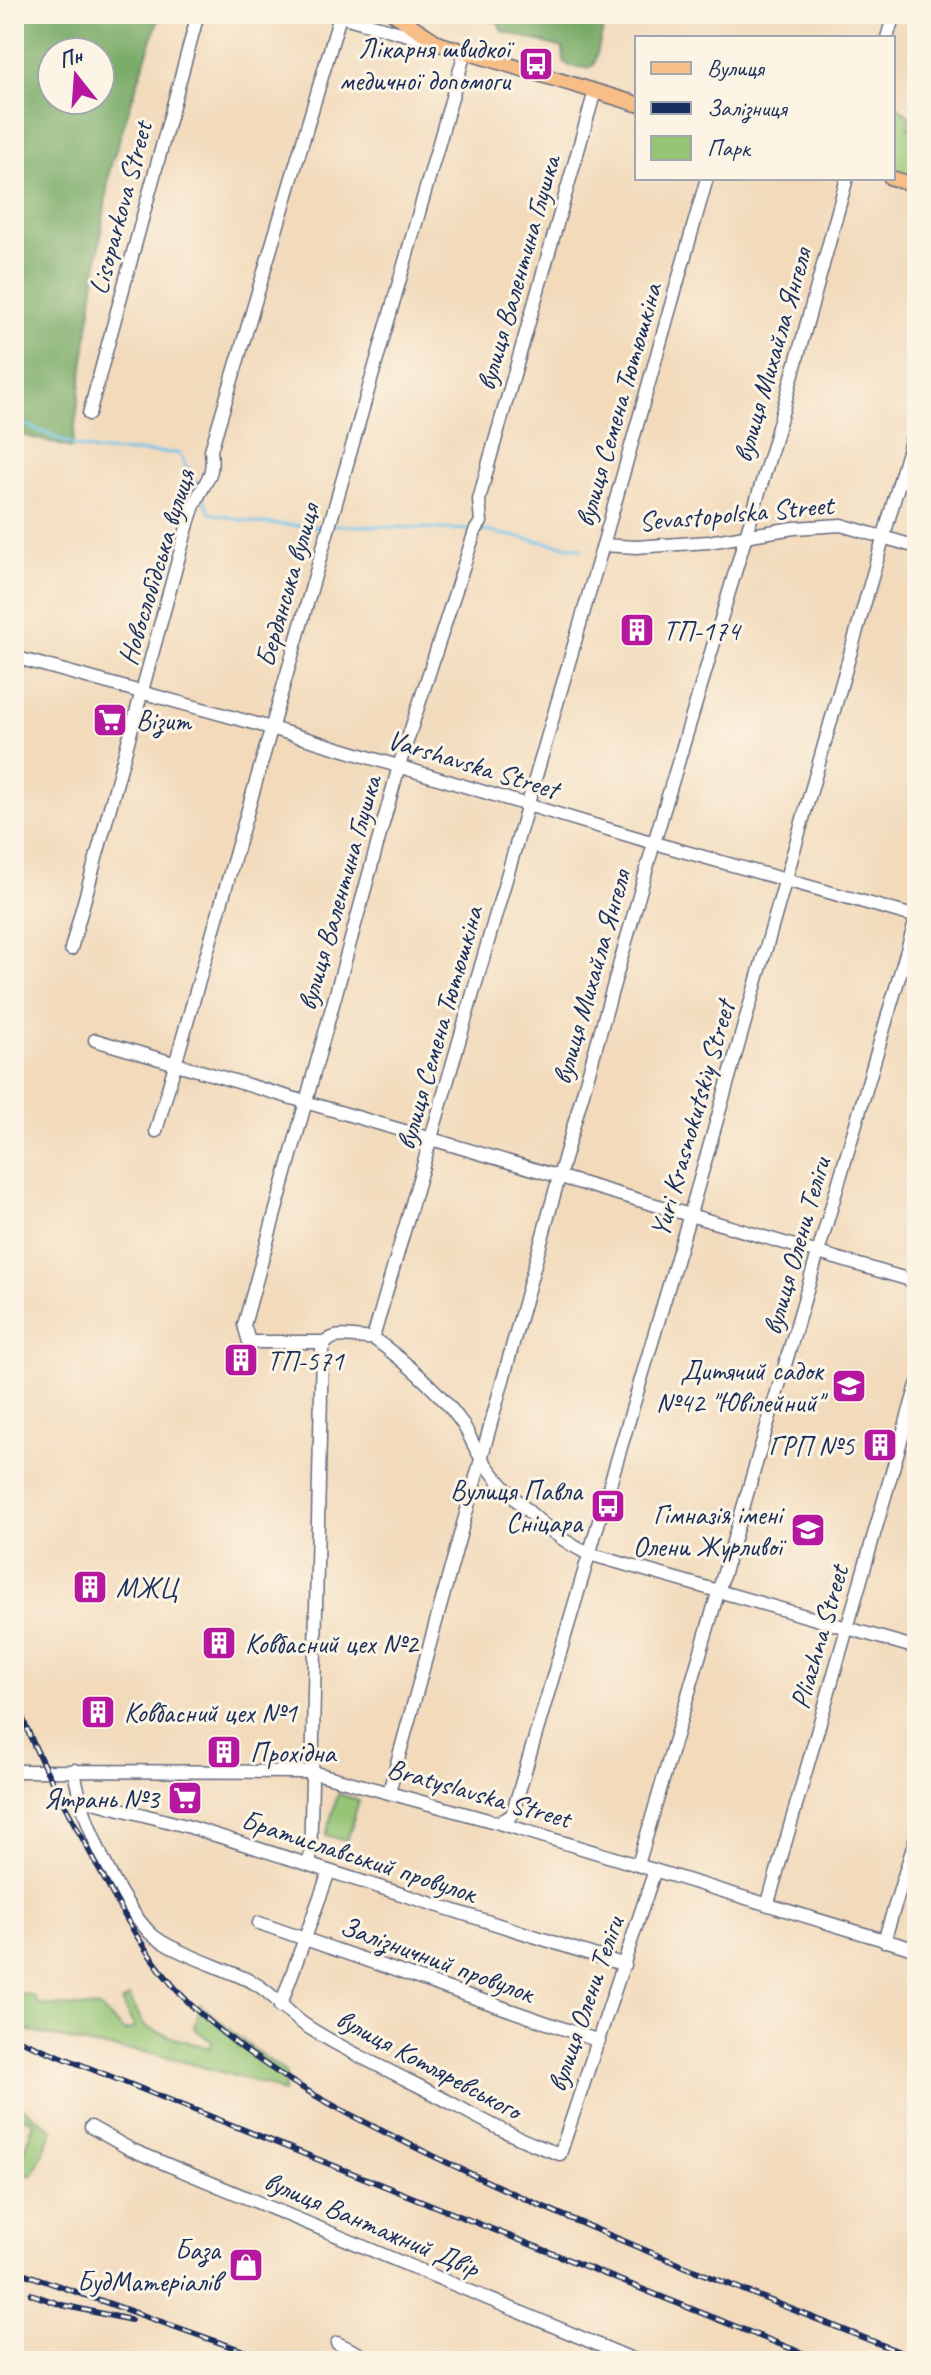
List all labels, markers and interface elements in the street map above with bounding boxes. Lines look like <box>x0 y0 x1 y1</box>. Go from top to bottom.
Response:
place label: Лікарня швидкої медичної допомоги <box>339 31 515 98</box>
north arrow <box>36 36 116 116</box>
legend <box>635 36 895 180</box>
text: Пн <box>55 41 87 75</box>
bus stop icon: Лікарня швидкої медичної допомоги <box>517 45 555 83</box>
text: Вулиця <box>707 53 766 83</box>
text: Залізниця <box>707 93 788 124</box>
street label: Lisoparkova Street <box>80 115 161 298</box>
text: Парк <box>707 133 752 163</box>
street label: вулиця Валентина Глушка <box>468 149 569 394</box>
street label: вулиця Михайла Янгеля <box>725 241 820 466</box>
street label: вулиця Семена Тютюшкіна <box>567 278 670 531</box>
street label: Новослобідська вулиця <box>110 464 203 669</box>
street label: Sevastopolska Street <box>637 487 837 539</box>
street label: Бердянська вулиця <box>247 497 328 671</box>
building icon: ТП-174 <box>618 611 656 649</box>
place label: ТП-174 <box>663 613 742 648</box>
supermarket icon: Візит <box>91 701 129 739</box>
place label: Візит <box>136 703 193 739</box>
street label: Varshavska Street <box>384 721 566 808</box>
street label: вулиця Валентина Глушка <box>289 769 390 1014</box>
street label: вулиця Михайла Янгеля <box>544 863 639 1088</box>
street label: вулиця Семена Тютюшкіна <box>388 901 491 1154</box>
street label: Yuri Krasnokutskiy Street <box>642 993 743 1241</box>
street label: вулиця Олени Теліги <box>754 1152 838 1339</box>
building icon: ТП-571 <box>222 1341 260 1379</box>
place label: ТП-571 <box>267 1343 345 1378</box>
place label: Дитячий садок №42 "Ювілейний" <box>656 1353 828 1420</box>
school or university icon: Дитячий садок №42 "Ювілейний" <box>830 1367 868 1405</box>
building icon: ГРП №5 <box>861 1426 899 1464</box>
place label: ГРП №5 <box>768 1428 855 1463</box>
place label: Вулиця Павла Сніцара <box>450 1473 584 1540</box>
bus stop icon: Вулиця Павла Сніцара <box>589 1487 627 1525</box>
place label: Гімназія імені Олени Журливої <box>633 1497 787 1564</box>
school or university icon: Гімназія імені Олени Журливої <box>789 1511 827 1549</box>
street label: Pliazhna Street <box>782 1559 857 1713</box>
building icon: МЖЦ <box>71 1568 109 1606</box>
place label: МЖЦ <box>116 1570 180 1605</box>
building icon: Ковбасний цех №2 <box>200 1624 238 1662</box>
place label: Ковбасний цех №2 <box>245 1626 420 1661</box>
building icon: Ковбасний цех №1 <box>79 1693 117 1731</box>
place label: Ковбасний цех №1 <box>124 1695 298 1730</box>
building icon: Прохідна <box>205 1733 243 1771</box>
place label: Прохідна <box>250 1735 337 1770</box>
street label: Bratyslavska Street <box>383 1750 577 1837</box>
supermarket icon: Ятрань №3 <box>166 1779 204 1817</box>
place label: Ятрань №3 <box>43 1781 161 1816</box>
street label: Братиславський провулок <box>237 1802 483 1911</box>
street label: Залізничний провулок <box>335 1908 541 2012</box>
street label: вулиця Олени Теліги <box>539 1910 632 2096</box>
street label: вулиця Котляревського <box>331 2001 530 2129</box>
street label: вулиця Вантажний Двір <box>259 2163 486 2286</box>
place label: База БудМатеріалів <box>77 2232 227 2299</box>
shop icon: База БудМатеріалів <box>227 2246 265 2284</box>

